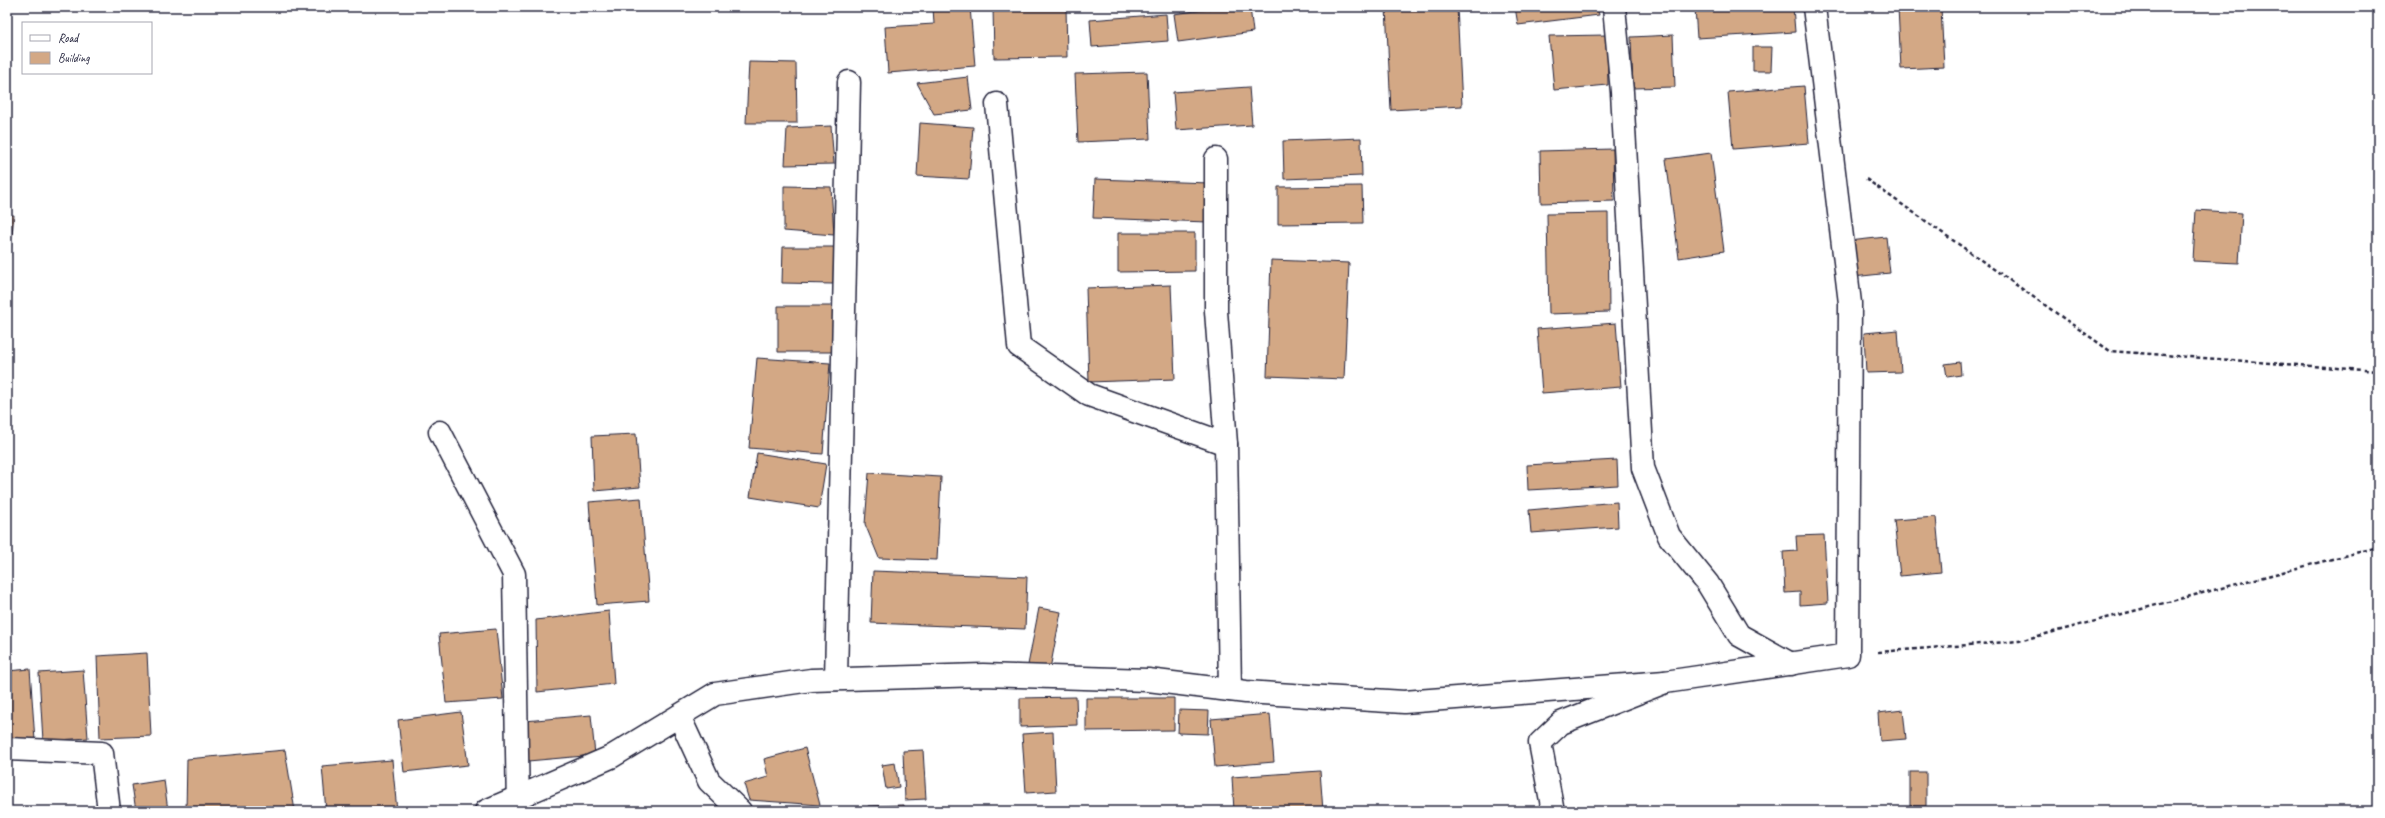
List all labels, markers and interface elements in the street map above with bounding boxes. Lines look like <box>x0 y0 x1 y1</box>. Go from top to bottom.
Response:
legend <box>22 22 152 74</box>
text: Road <box>58 30 80 46</box>
text: Building <box>58 50 90 66</box>

